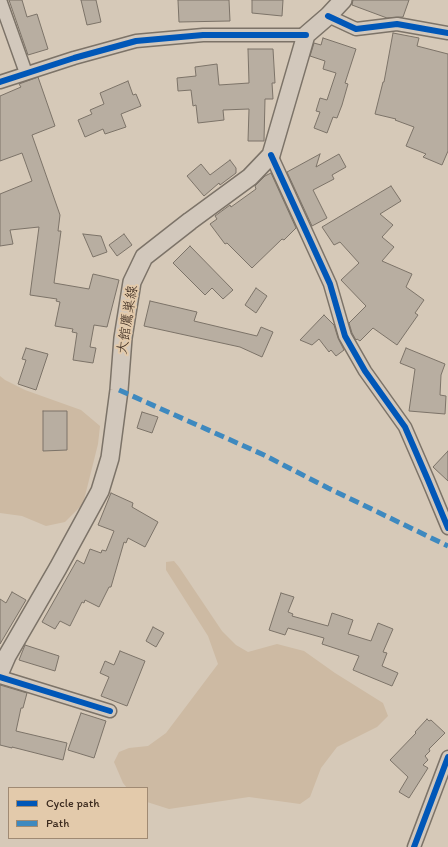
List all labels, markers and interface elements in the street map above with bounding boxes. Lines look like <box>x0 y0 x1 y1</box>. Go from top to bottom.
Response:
street label: 大館鷹巣線 <box>114 284 142 356</box>
legend <box>8 787 148 839</box>
text: Cycle path <box>46 796 100 810</box>
text: Path <box>46 816 69 830</box>

